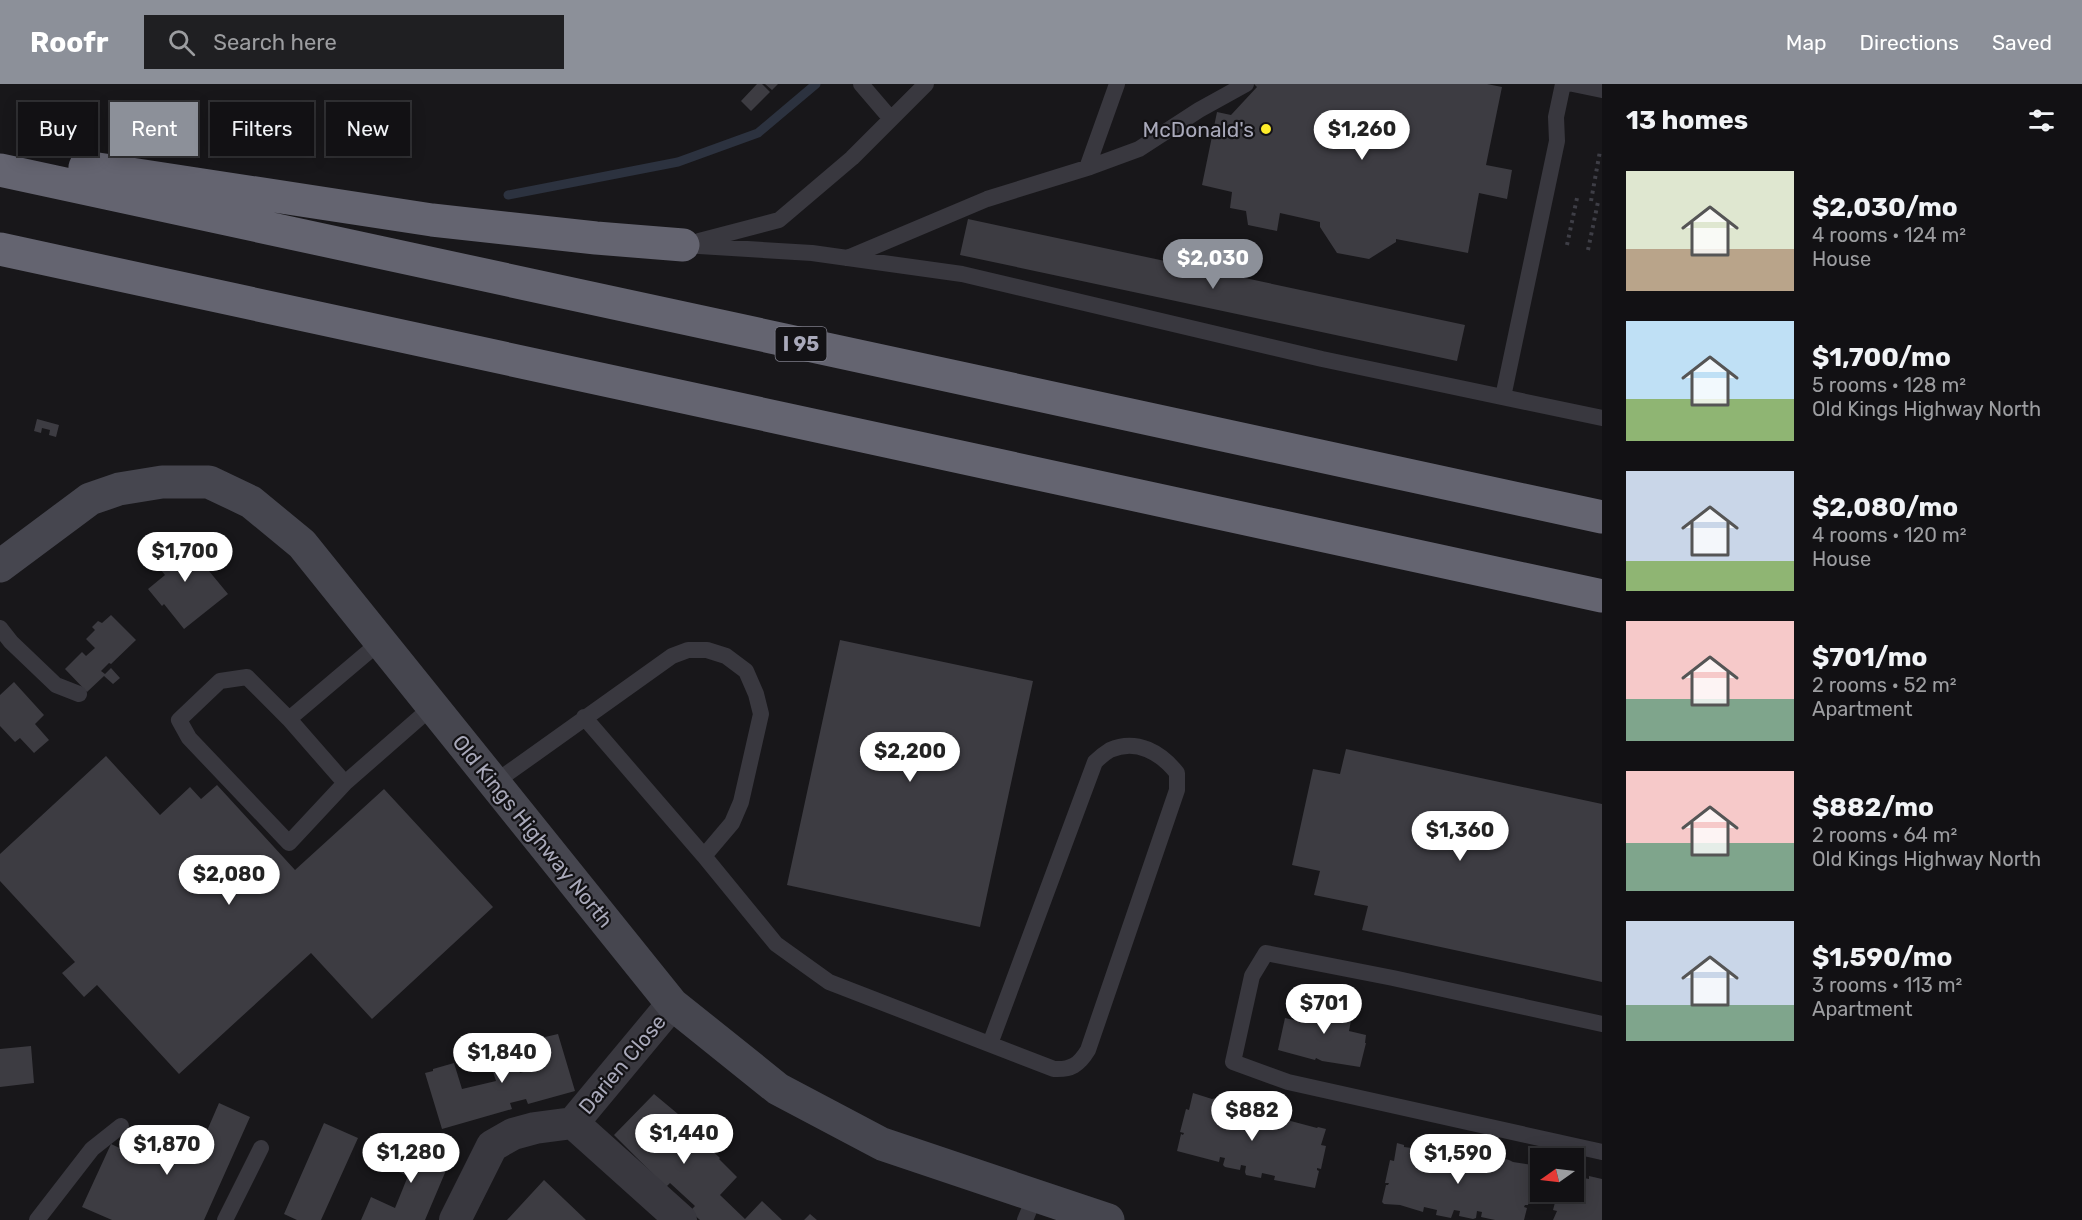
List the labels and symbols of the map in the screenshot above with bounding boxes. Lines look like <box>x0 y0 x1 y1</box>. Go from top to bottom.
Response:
pin: $1,260 <box>1313 110 1411 161</box>
place label: McDonald's <box>1142 117 1254 142</box>
marker: McDonald's <box>1259 122 1273 136</box>
pin: $2,030 <box>1164 239 1262 290</box>
road number: I 95 <box>776 327 826 361</box>
pin: $1,700 <box>136 532 234 583</box>
street label: Old Kings Highway North <box>448 730 618 932</box>
pin: $2,200 <box>861 732 959 783</box>
pin: $1,360 <box>1411 811 1509 862</box>
pin: $2,080 <box>180 855 278 906</box>
pin: $701 <box>1288 984 1360 1035</box>
street label: Darien Close <box>573 1009 671 1119</box>
pin: $1,840 <box>453 1033 551 1084</box>
pin: $882 <box>1216 1091 1288 1142</box>
pin: $1,440 <box>635 1114 733 1165</box>
pin: $1,870 <box>118 1125 216 1176</box>
pin: $1,280 <box>362 1133 460 1184</box>
pin: $1,590 <box>1409 1134 1507 1185</box>
north arrow <box>1530 1148 1584 1202</box>

